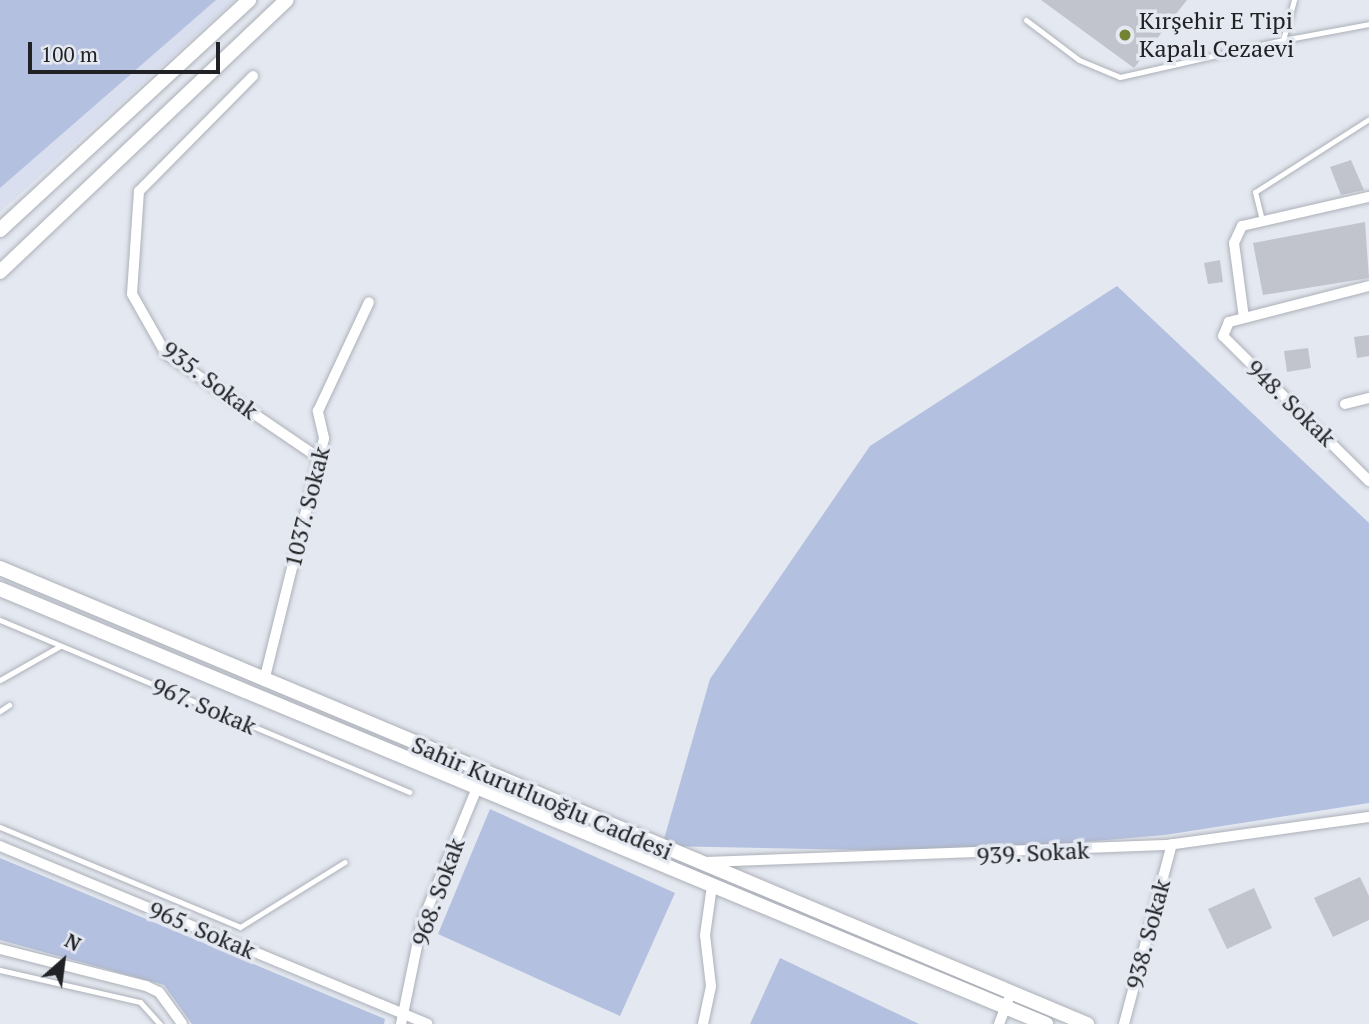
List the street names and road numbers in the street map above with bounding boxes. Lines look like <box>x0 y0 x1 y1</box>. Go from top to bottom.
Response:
street label: 935. Sokak <box>156 334 264 426</box>
street label: 948. Sokak <box>1240 353 1342 453</box>
street label: 1037. Sokak <box>278 443 336 571</box>
street label: 967. Sokak <box>147 671 261 741</box>
street label: Sahir Kurutluoğlu Caddesi <box>407 730 677 866</box>
street label: 968. Sokak <box>405 834 471 950</box>
street label: 939. Sokak <box>975 836 1091 870</box>
street label: 938. Sokak <box>1119 875 1177 993</box>
street label: 965. Sokak <box>144 894 260 966</box>

